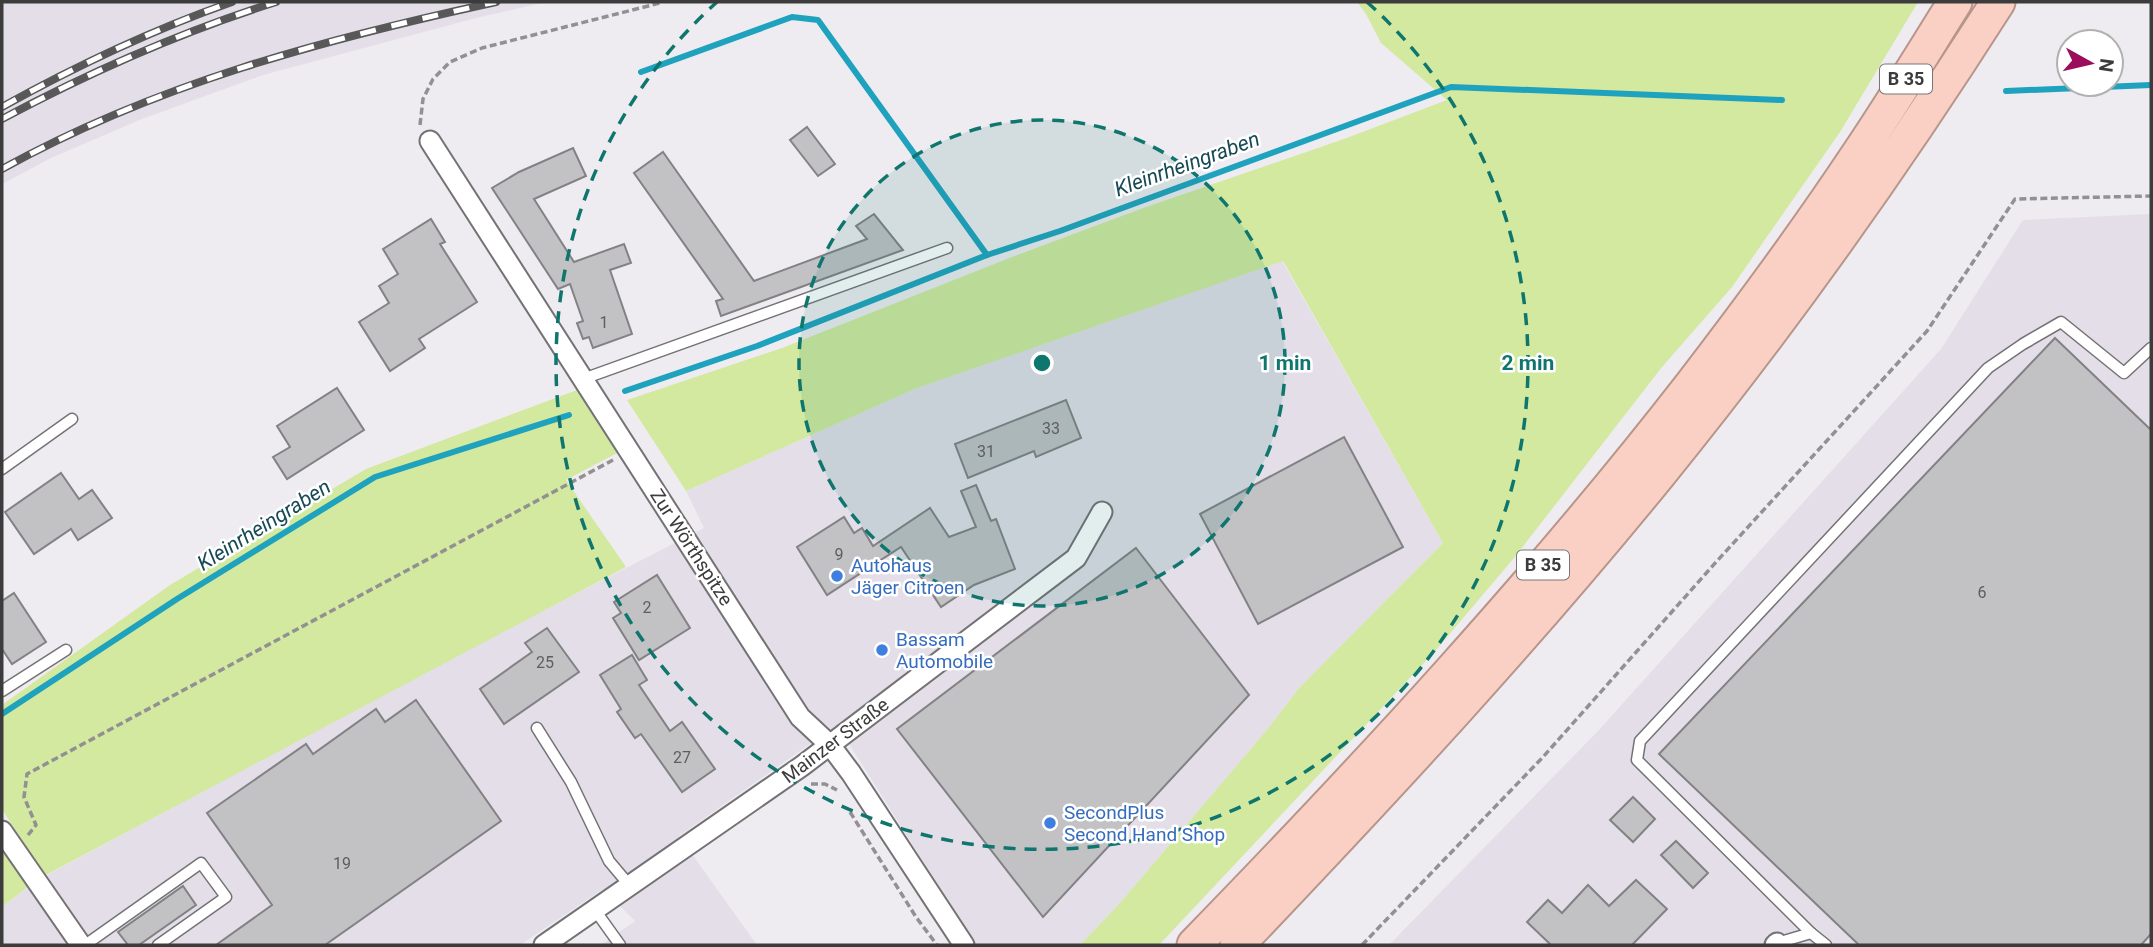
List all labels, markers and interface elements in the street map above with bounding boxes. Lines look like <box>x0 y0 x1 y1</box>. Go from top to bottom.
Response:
north arrow <box>2055 28 2125 98</box>
text: N <box>2094 57 2119 74</box>
road number: B 35 <box>1880 64 1932 94</box>
water label: Kleinrheingraben <box>1111 127 1263 201</box>
house number: 1 <box>600 313 609 332</box>
centre of rings <box>1030 351 1054 375</box>
text: 1 min <box>1259 351 1311 375</box>
text: 2 min <box>1502 351 1554 375</box>
house number: 33 <box>1042 419 1060 438</box>
house number: 31 <box>977 442 995 461</box>
water label: Kleinrheingraben <box>193 474 335 576</box>
street label: Zur Wörthspitze <box>645 485 738 610</box>
house number: 9 <box>835 545 844 564</box>
road number: B 35 <box>1517 550 1569 580</box>
place label: Autohaus Jäger Citroen <box>851 554 965 599</box>
marker: Autohaus Jäger Citroen <box>829 568 845 584</box>
house number: 6 <box>1978 583 1987 602</box>
house number: 2 <box>643 598 652 617</box>
place label: Bassam Automobile <box>896 628 993 673</box>
marker: Bassam Automobile <box>874 642 890 658</box>
house number: 25 <box>536 653 554 672</box>
street label: Mainzer Straße <box>777 693 893 788</box>
house number: 27 <box>673 748 691 767</box>
place label: SecondPlus Second Hand Shop <box>1064 801 1225 846</box>
marker: SecondPlus Second Hand Shop <box>1042 815 1058 831</box>
house number: 19 <box>333 854 351 873</box>

